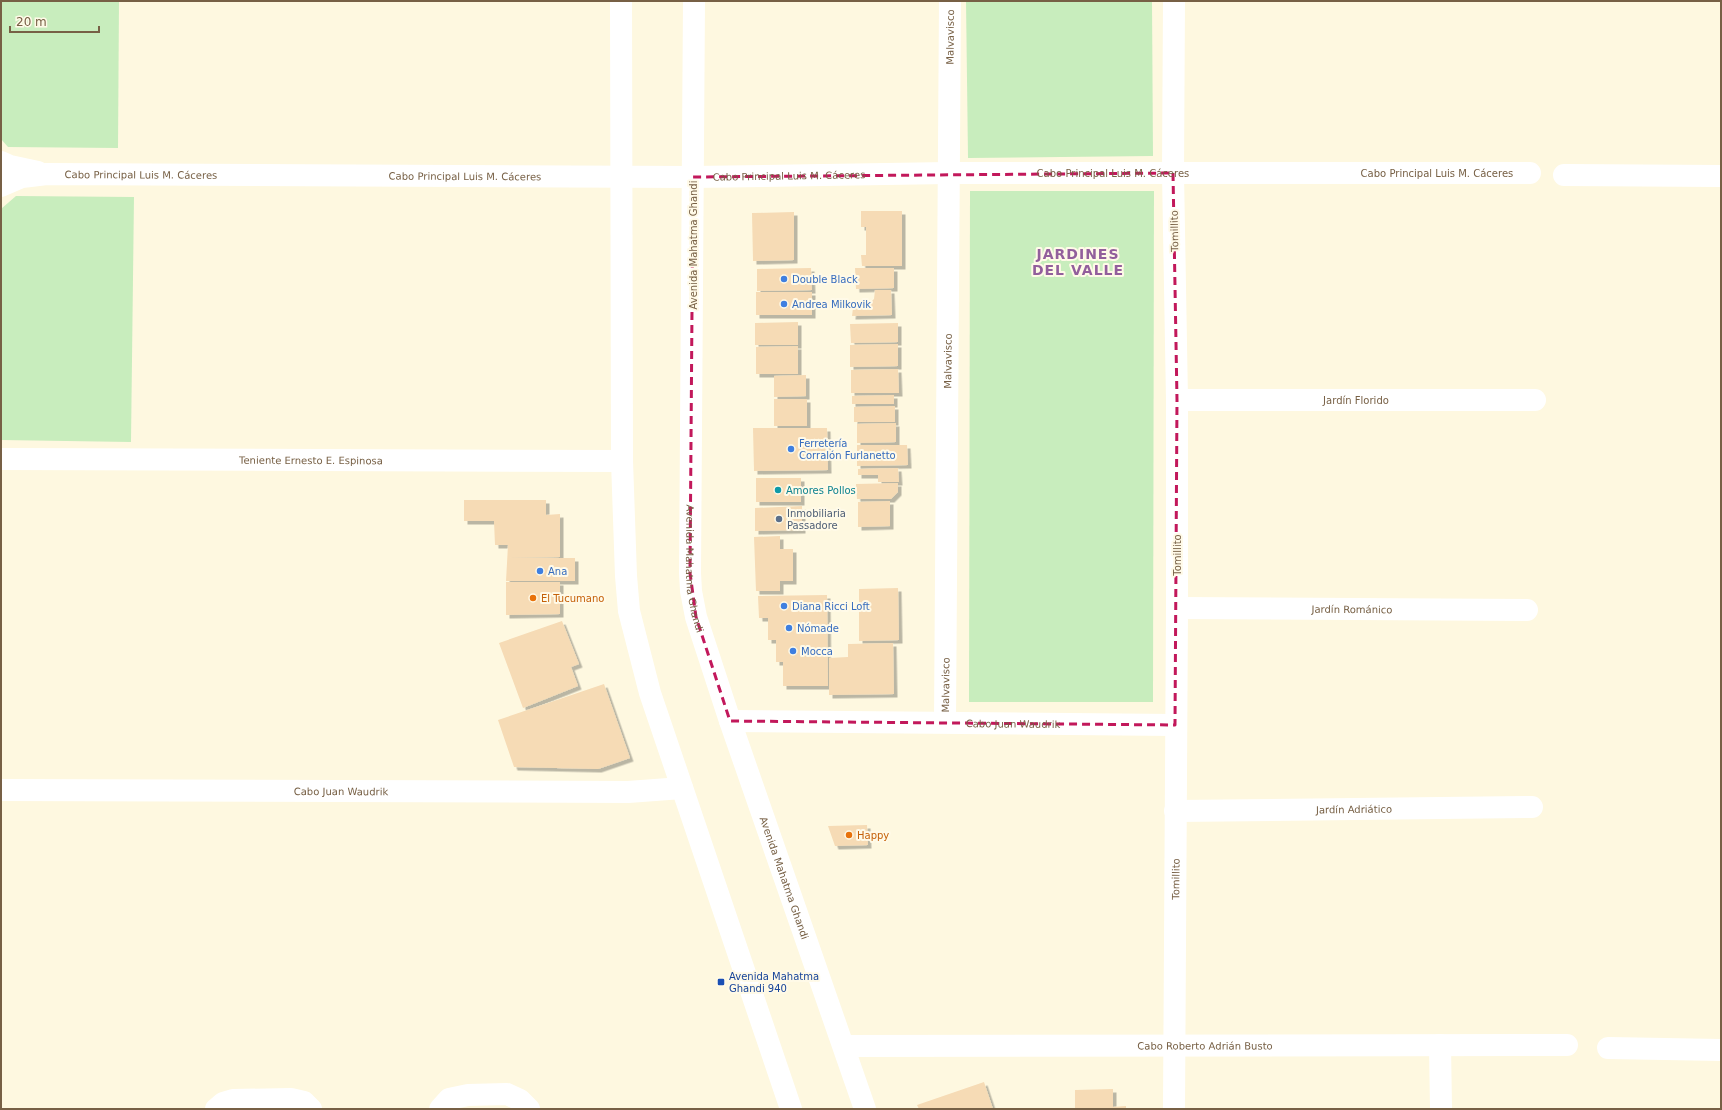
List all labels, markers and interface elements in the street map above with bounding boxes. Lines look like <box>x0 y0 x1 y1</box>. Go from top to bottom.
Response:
scale bar <box>10 8 99 34</box>
street label: Malvavisco <box>945 9 956 65</box>
text: 20 m <box>16 15 47 29</box>
street label: Cabo Principal Luis M. Cáceres <box>1037 168 1189 179</box>
street label: Cabo Principal Luis M. Cáceres <box>1361 168 1513 179</box>
street label: Cabo Principal Luis M. Cáceres <box>65 169 217 181</box>
street label: Cabo Principal Luis M. Cáceres <box>713 169 865 183</box>
street label: Cabo Principal Luis M. Cáceres <box>389 171 541 182</box>
street label: Avenida Mahatma Ghandi <box>688 181 699 309</box>
street label: Tomillito <box>1169 210 1180 253</box>
district label: JARDINES DEL VALLE <box>1032 246 1124 278</box>
marker: Double Black <box>779 274 789 284</box>
place label: Double Black <box>792 274 858 285</box>
marker: Andrea Milkovik <box>779 299 789 309</box>
place label: Andrea Milkovik <box>792 299 871 310</box>
street label: Malvavisco <box>942 333 954 389</box>
street label: Jardín Florido <box>1322 395 1389 406</box>
place label: Ferretería Corralón Furlanetto <box>799 438 896 461</box>
marker: Ferretería Corralón Furlanetto <box>786 444 796 454</box>
street label: Teniente Ernesto E. Espinosa <box>238 455 383 466</box>
marker: Amores Pollos <box>773 485 783 495</box>
place label: Amores Pollos <box>786 485 856 496</box>
street label: Avenida Mahatma Ghandi <box>684 504 706 634</box>
place label: Inmobiliaria Passadore <box>787 508 846 531</box>
marker: Inmobiliaria Passadore <box>774 514 784 524</box>
street label: Tomillito <box>1172 534 1183 577</box>
marker: Ana <box>535 566 545 576</box>
place label: Ana <box>548 566 567 577</box>
marker: El Tucumano <box>528 593 538 603</box>
place label: El Tucumano <box>541 593 604 604</box>
marker: Diana Ricci Loft <box>779 601 789 611</box>
place label: Diana Ricci Loft <box>792 601 870 612</box>
street label: Jardín Románico <box>1310 604 1393 615</box>
marker: Nómade <box>784 623 794 633</box>
place label: Nómade <box>797 623 839 634</box>
marker: Mocca <box>788 646 798 656</box>
place label: Mocca <box>801 646 833 657</box>
street label: Malvavisco <box>940 657 951 713</box>
street label: Cabo Juan Waudrik <box>966 718 1061 730</box>
street label: Cabo Juan Waudrik <box>294 786 388 797</box>
street label: Jardín Adriático <box>1315 804 1392 815</box>
street label: Avenida Mahatma Ghandi <box>758 815 811 941</box>
marker: Happy <box>844 830 854 840</box>
place label: Happy <box>857 830 889 841</box>
street label: Tomillito <box>1170 858 1182 901</box>
place label: Avenida Mahatma Ghandi 940 <box>729 971 819 994</box>
marker: Avenida Mahatma Ghandi 940 <box>716 977 726 987</box>
street label: Cabo Roberto Adrián Busto <box>1137 1040 1273 1052</box>

